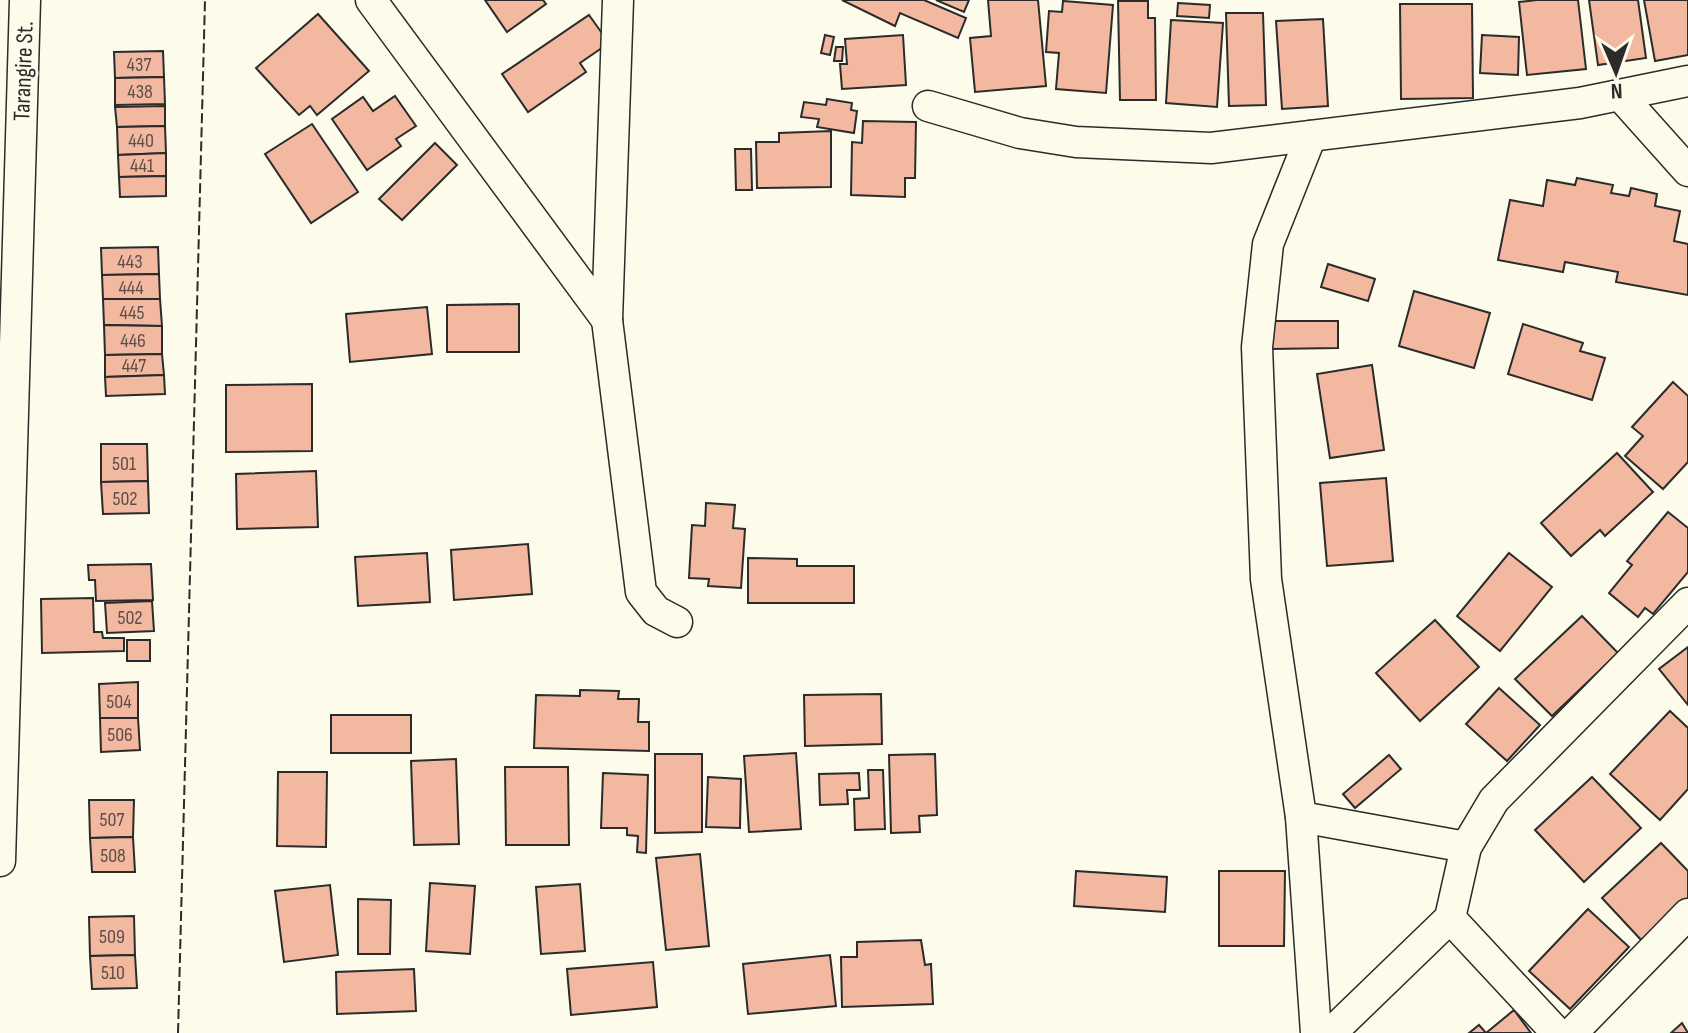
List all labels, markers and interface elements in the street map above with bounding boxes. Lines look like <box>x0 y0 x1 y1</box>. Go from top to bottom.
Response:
street label: Tarangire St. <box>7 21 40 121</box>
north arrow <box>1576 32 1656 112</box>
house number: 437 <box>127 53 151 77</box>
text: N <box>1610 77 1623 104</box>
house number: 438 <box>127 80 153 104</box>
house number: 440 <box>128 129 154 153</box>
house number: 441 <box>130 154 154 178</box>
house number: 443 <box>117 250 143 274</box>
house number: 444 <box>118 276 144 300</box>
house number: 445 <box>120 301 144 325</box>
house number: 446 <box>120 329 146 353</box>
house number: 447 <box>122 354 146 378</box>
house number: 501 <box>112 452 136 476</box>
house number: 502 <box>112 487 138 511</box>
house number: 502 <box>117 606 143 630</box>
house number: 504 <box>106 690 132 714</box>
house number: 506 <box>107 723 133 747</box>
house number: 507 <box>100 808 124 832</box>
house number: 508 <box>100 844 126 868</box>
house number: 509 <box>99 925 125 949</box>
house number: 510 <box>101 961 125 985</box>

